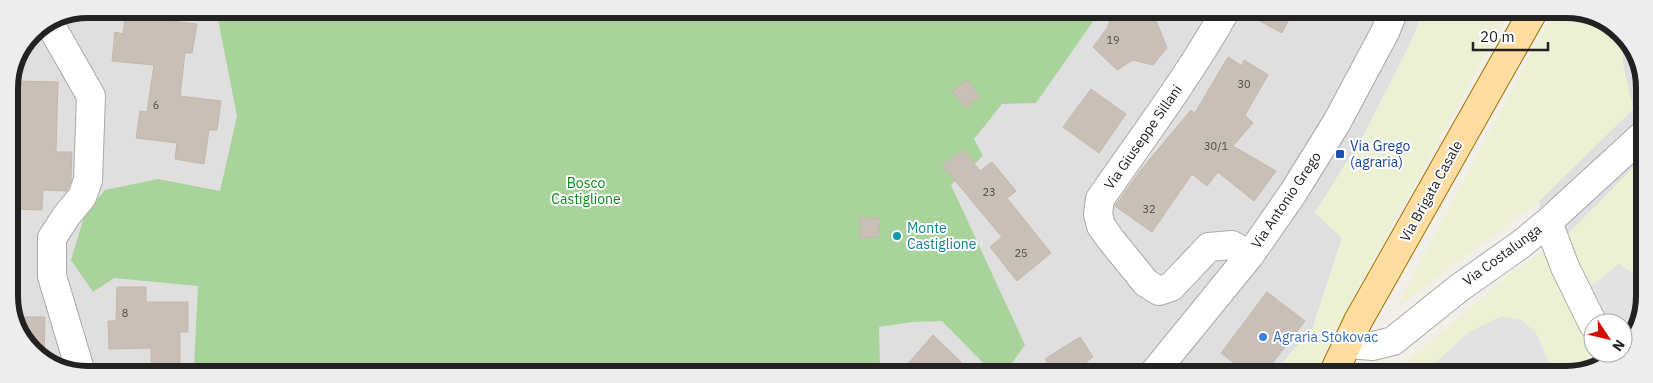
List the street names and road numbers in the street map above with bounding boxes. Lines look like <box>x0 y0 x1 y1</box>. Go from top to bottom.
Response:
street label: Via Giuseppe Sillani <box>1100 81 1186 193</box>
street label: Via Brigata Casale <box>1396 137 1466 245</box>
street label: Via Antonio Grego <box>1247 148 1325 252</box>
street label: Via Costalunga <box>1459 220 1545 290</box>

